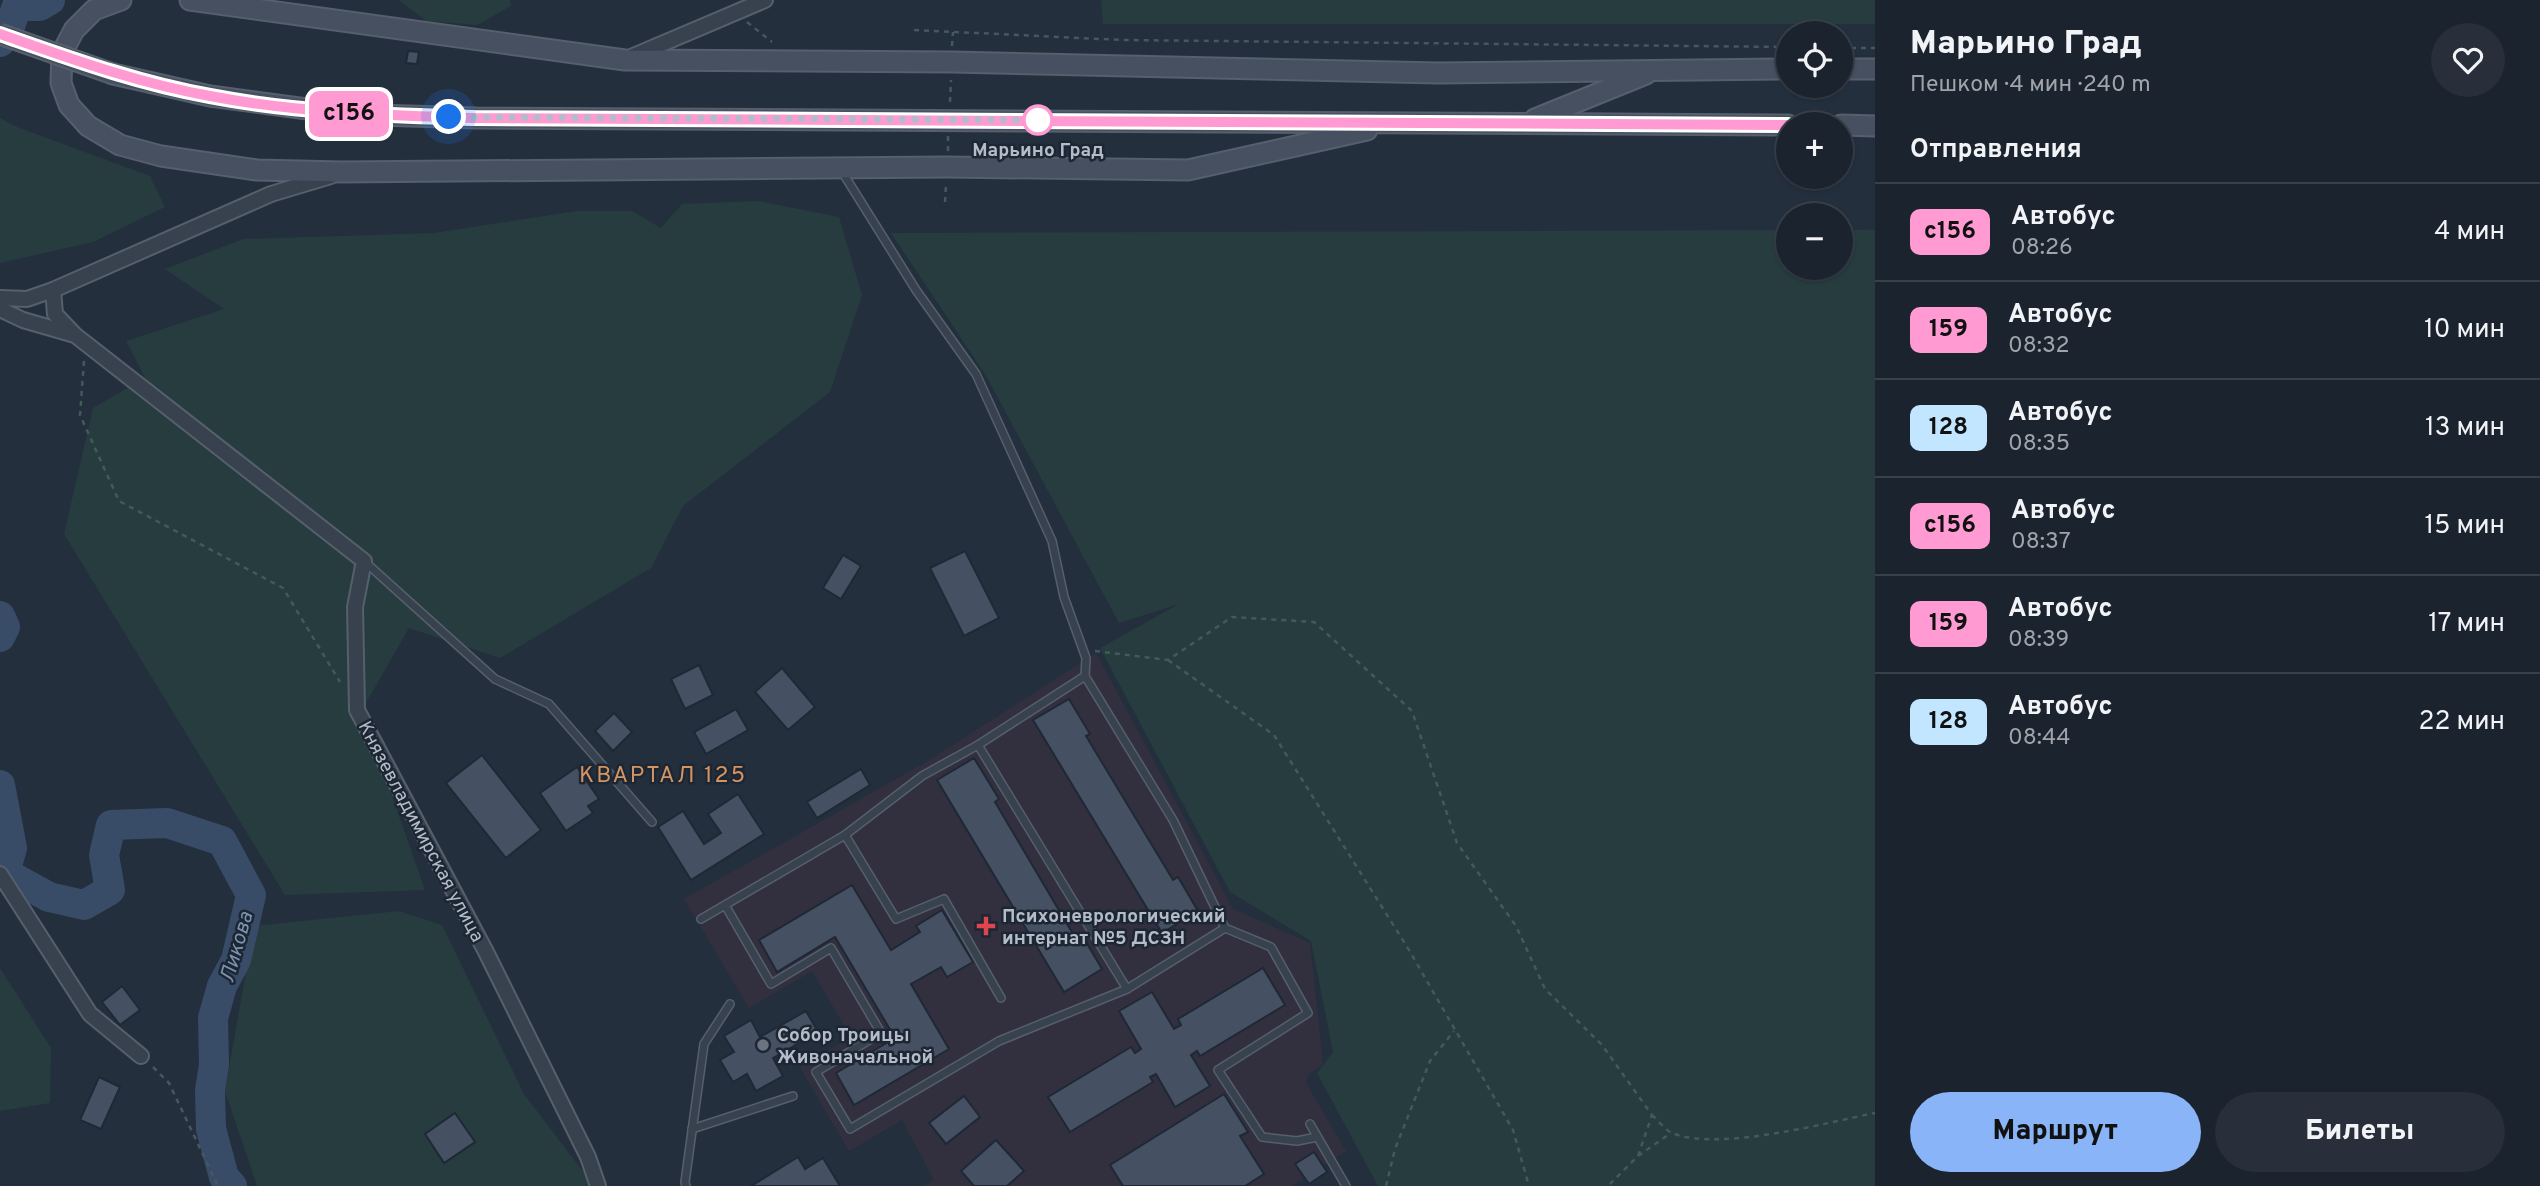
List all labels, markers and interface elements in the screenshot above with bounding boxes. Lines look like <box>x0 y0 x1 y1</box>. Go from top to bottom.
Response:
map controls <box>1776 21 1853 280</box>
button: locate <box>1776 21 1853 98</box>
button: heart <box>2431 23 2505 97</box>
text: Марьино Град <box>1910 24 2142 66</box>
text: Пешком · 4 мин · 240 m <box>1910 71 2151 100</box>
line badge: с156 <box>300 91 398 137</box>
text: с156 <box>323 99 375 129</box>
your location <box>431 99 466 134</box>
marker: Марьино Град <box>1023 105 1053 135</box>
button: + <box>1776 112 1853 189</box>
text: Отправления <box>1910 134 2082 167</box>
place label: Марьино Град <box>972 139 1104 163</box>
text: Автобус <box>2011 201 2116 234</box>
button: − <box>1776 203 1853 280</box>
text: 4 мин <box>2434 216 2505 249</box>
text: с156 <box>1924 217 1976 247</box>
text: 08:26 <box>2011 234 2073 263</box>
text: Автобус <box>2008 299 2113 332</box>
text: 10 мин <box>2424 314 2505 347</box>
text: 159 <box>1929 315 1968 345</box>
text: 08:32 <box>2008 332 2069 361</box>
text: Автобус <box>2008 397 2113 430</box>
text: 13 мин <box>2425 412 2505 445</box>
text: 128 <box>1929 413 1968 443</box>
text: 08:35 <box>2008 430 2070 459</box>
text: Автобус <box>2011 495 2116 528</box>
text: 15 мин <box>2425 510 2505 543</box>
text: с156 <box>1924 511 1976 541</box>
text: 08:37 <box>2011 528 2071 557</box>
text: Автобус <box>2008 593 2113 626</box>
text: 17 мин <box>2428 608 2505 641</box>
text: 159 <box>1929 609 1968 639</box>
text: 08:39 <box>2008 626 2069 655</box>
text: Автобус <box>2008 691 2113 724</box>
text: 22 мин <box>2419 706 2505 739</box>
text: 128 <box>1929 707 1968 737</box>
street label: Князевладимирская улица <box>352 717 489 947</box>
text: 08:44 <box>2008 724 2071 753</box>
district label: КВАРТАЛ 125 <box>579 762 747 791</box>
place label: Психоневрологический интернат №5 ДСЗН <box>1002 905 1226 951</box>
water label: Ликова <box>214 909 260 986</box>
marker: Психоневрологический интернат №5 ДСЗН <box>976 916 996 936</box>
place label: Собор Троицы Живоначальной <box>777 1024 933 1070</box>
marker: Собор Троицы Живоначальной <box>755 1037 771 1053</box>
button: Маршрут <box>1910 1092 2201 1172</box>
button: Билеты <box>2215 1092 2505 1172</box>

